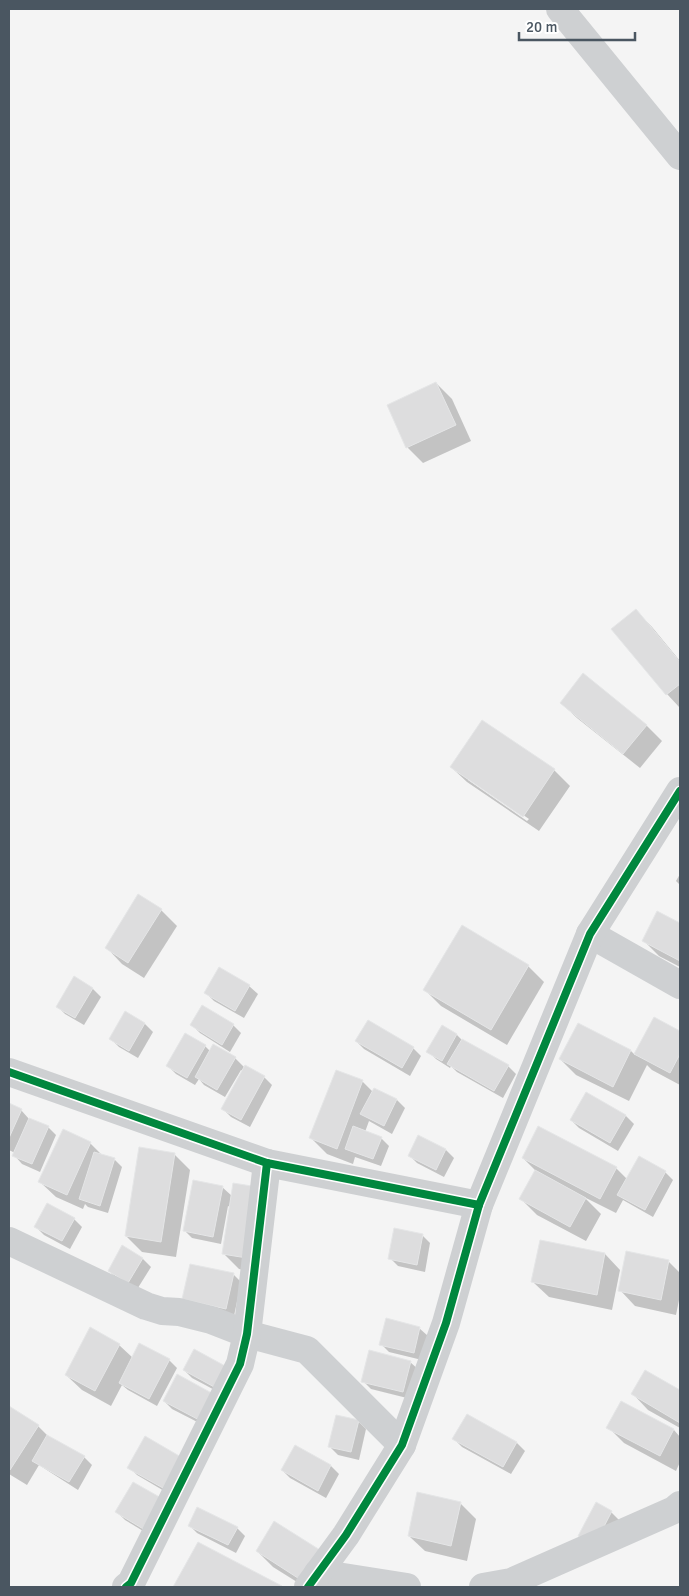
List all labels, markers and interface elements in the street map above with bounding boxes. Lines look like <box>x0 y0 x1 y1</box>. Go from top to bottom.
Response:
scale bar <box>519 10 635 42</box>
text: 20 m <box>526 18 557 36</box>

